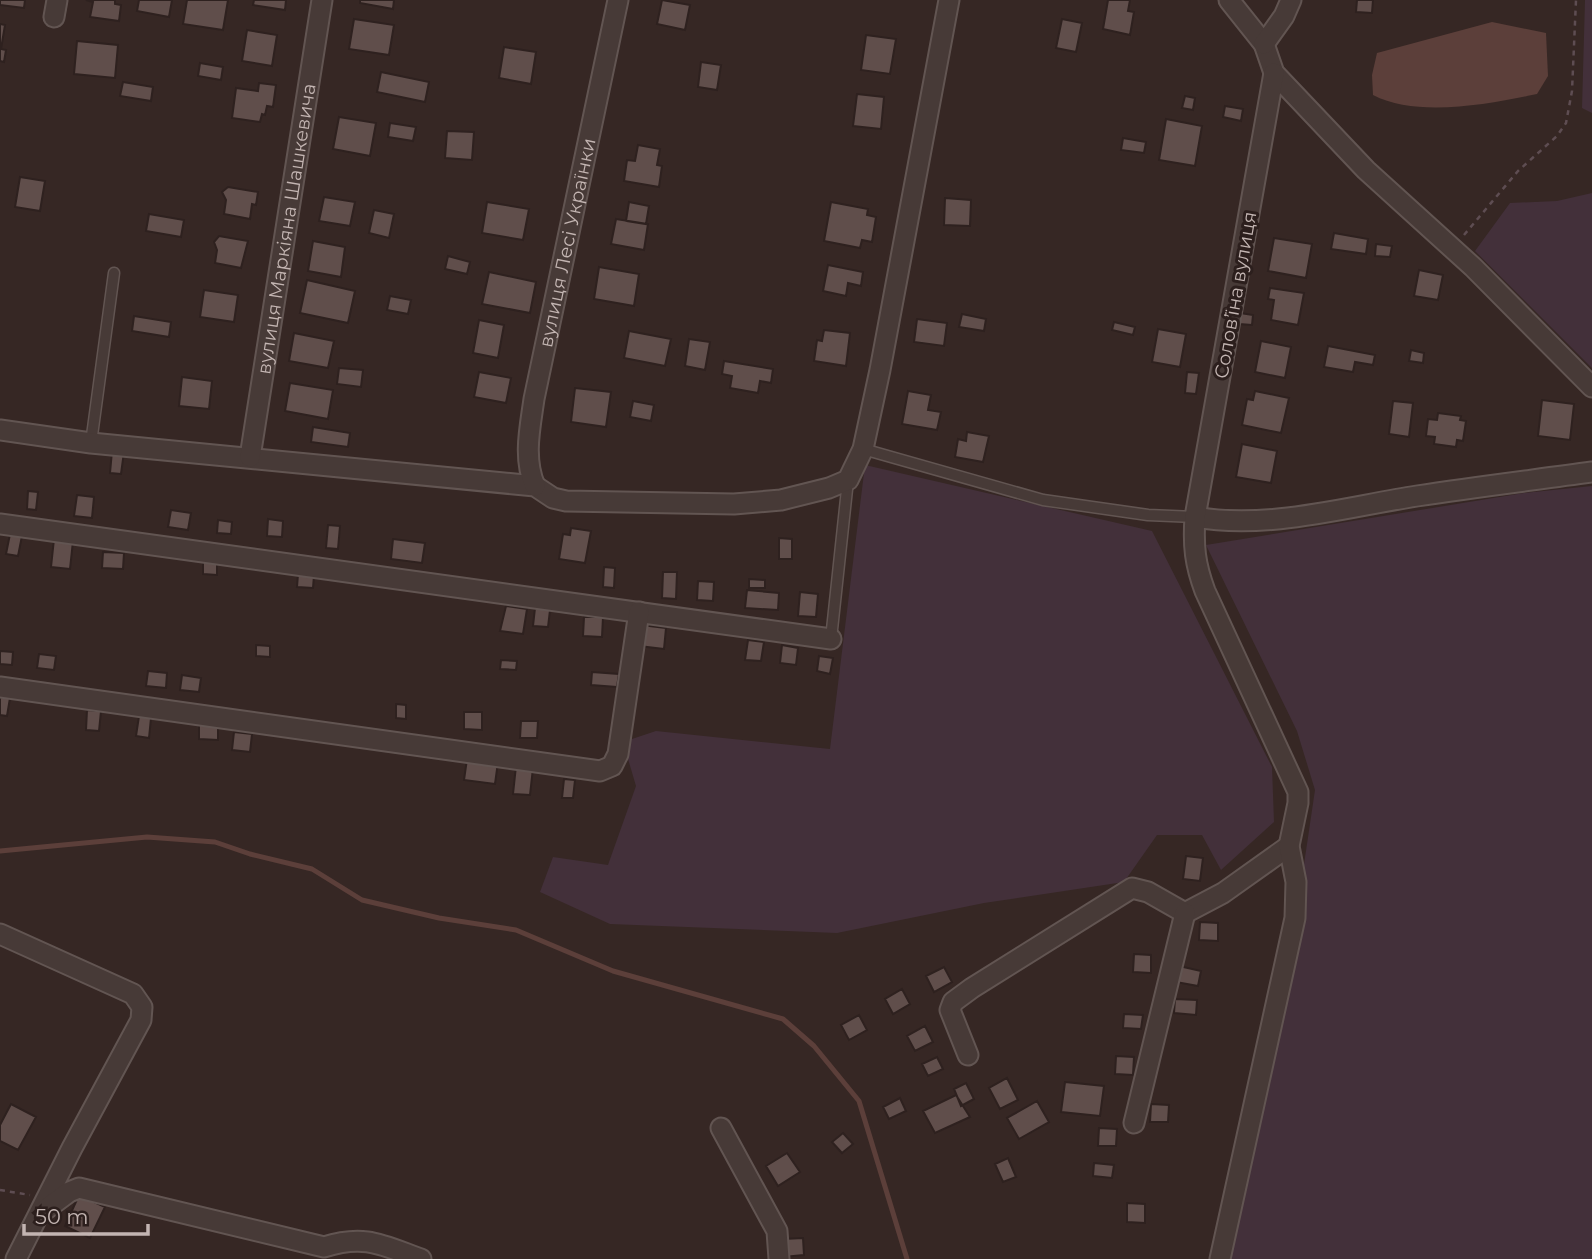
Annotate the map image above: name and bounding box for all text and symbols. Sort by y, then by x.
street label: вулиця Маркіяна Шашкевича [252,82,321,376]
street label: вулиця Лесі Українки [534,136,601,349]
street label: Соловʼїна вулиця [1209,210,1262,380]
scale bar [24,1192,149,1236]
text: 50 m [35,1204,89,1229]

